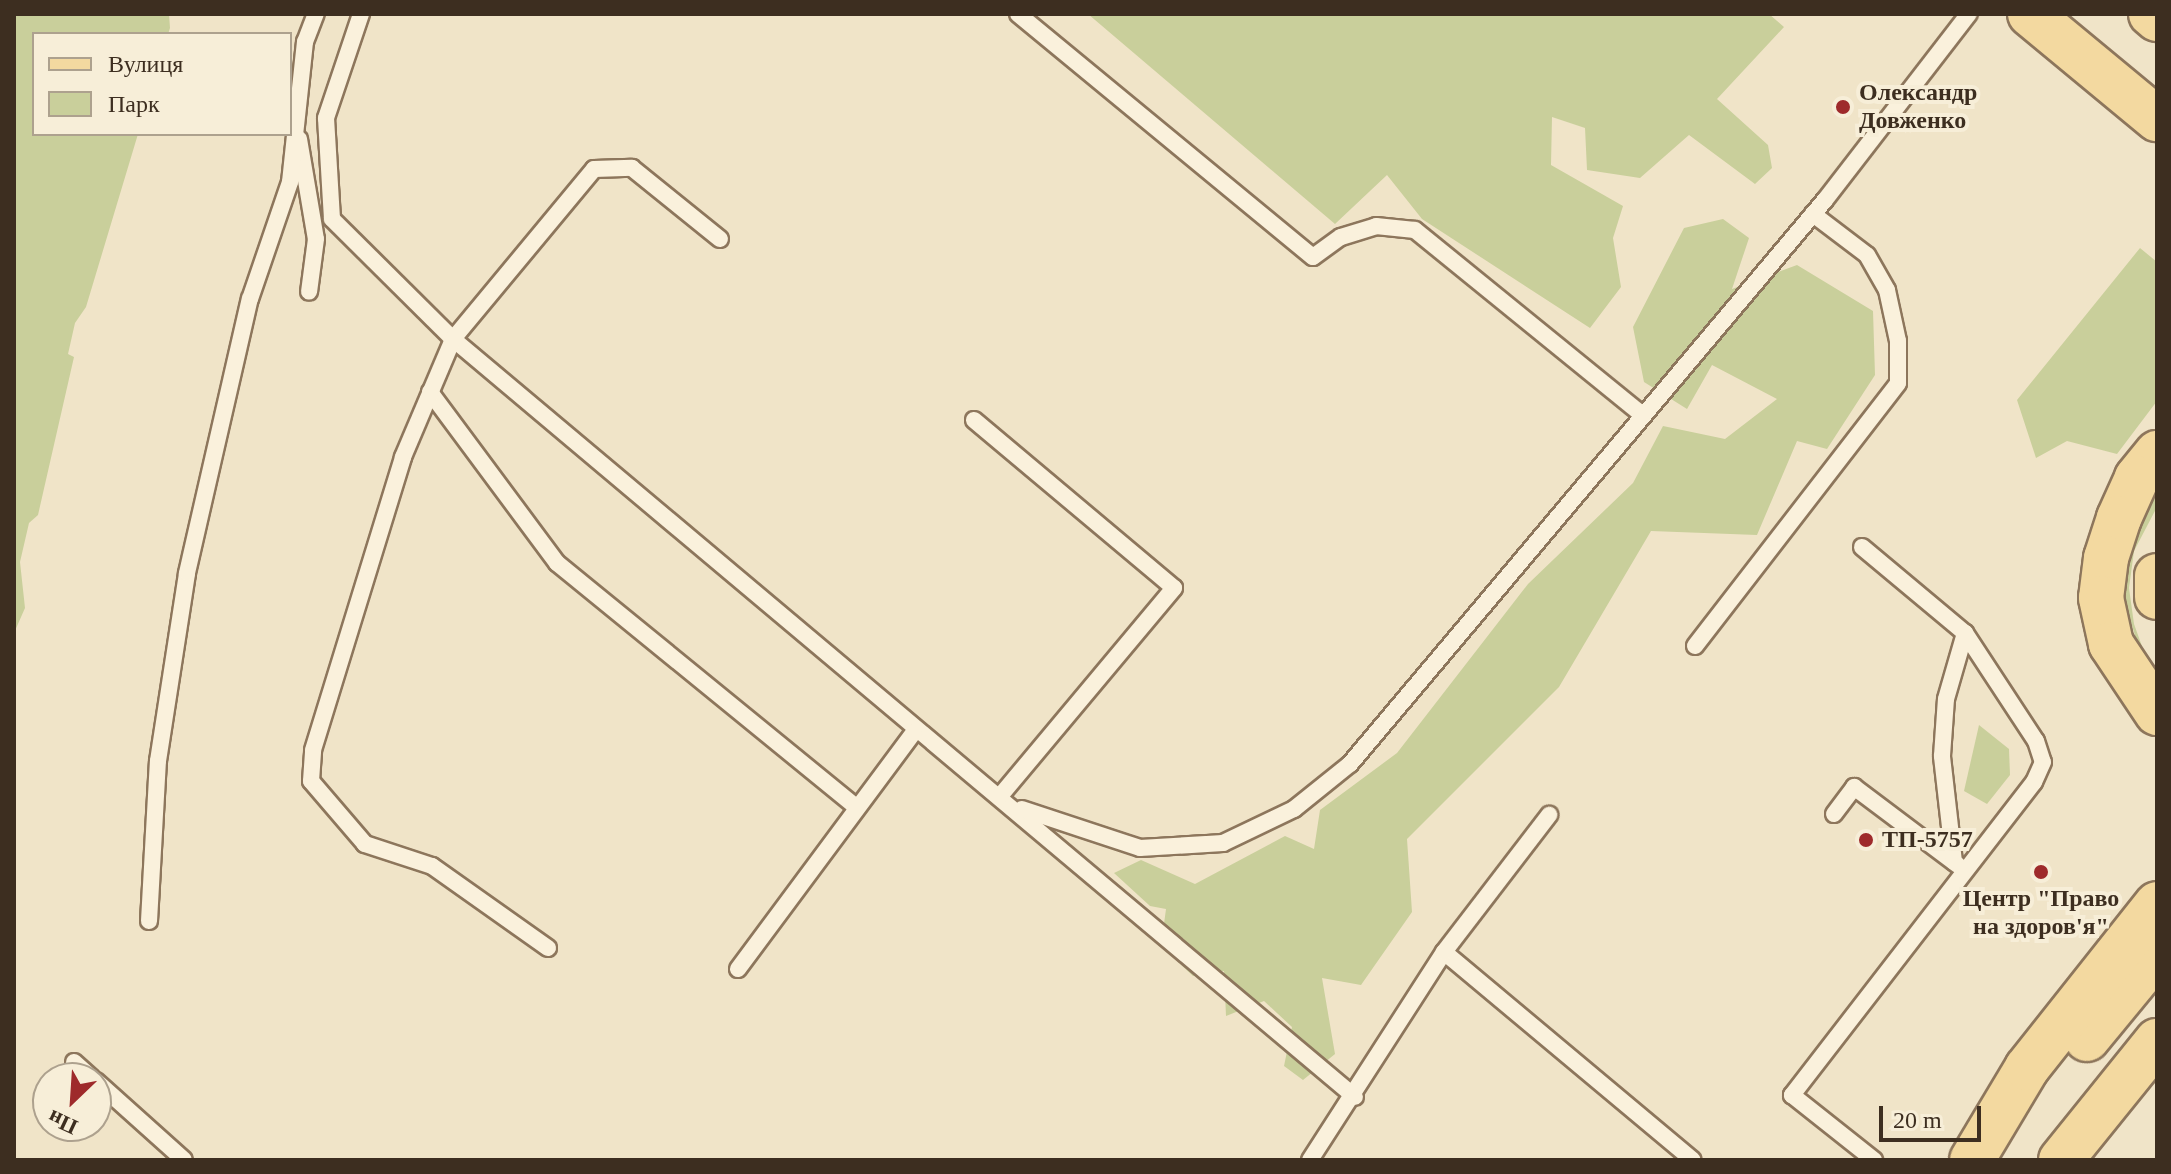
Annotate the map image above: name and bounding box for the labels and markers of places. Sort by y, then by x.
place label: Олександр Довженко [1859,79,1977,135]
marker: Олександр Довженко [1834,98,1852,116]
place label: ТП-5757 [1882,826,1973,854]
marker: ТП-5757 [1857,831,1875,849]
marker: Центр "Право на здоров'я" [2032,863,2050,881]
place label: Центр "Право на здоров'я" [1963,885,2119,941]

